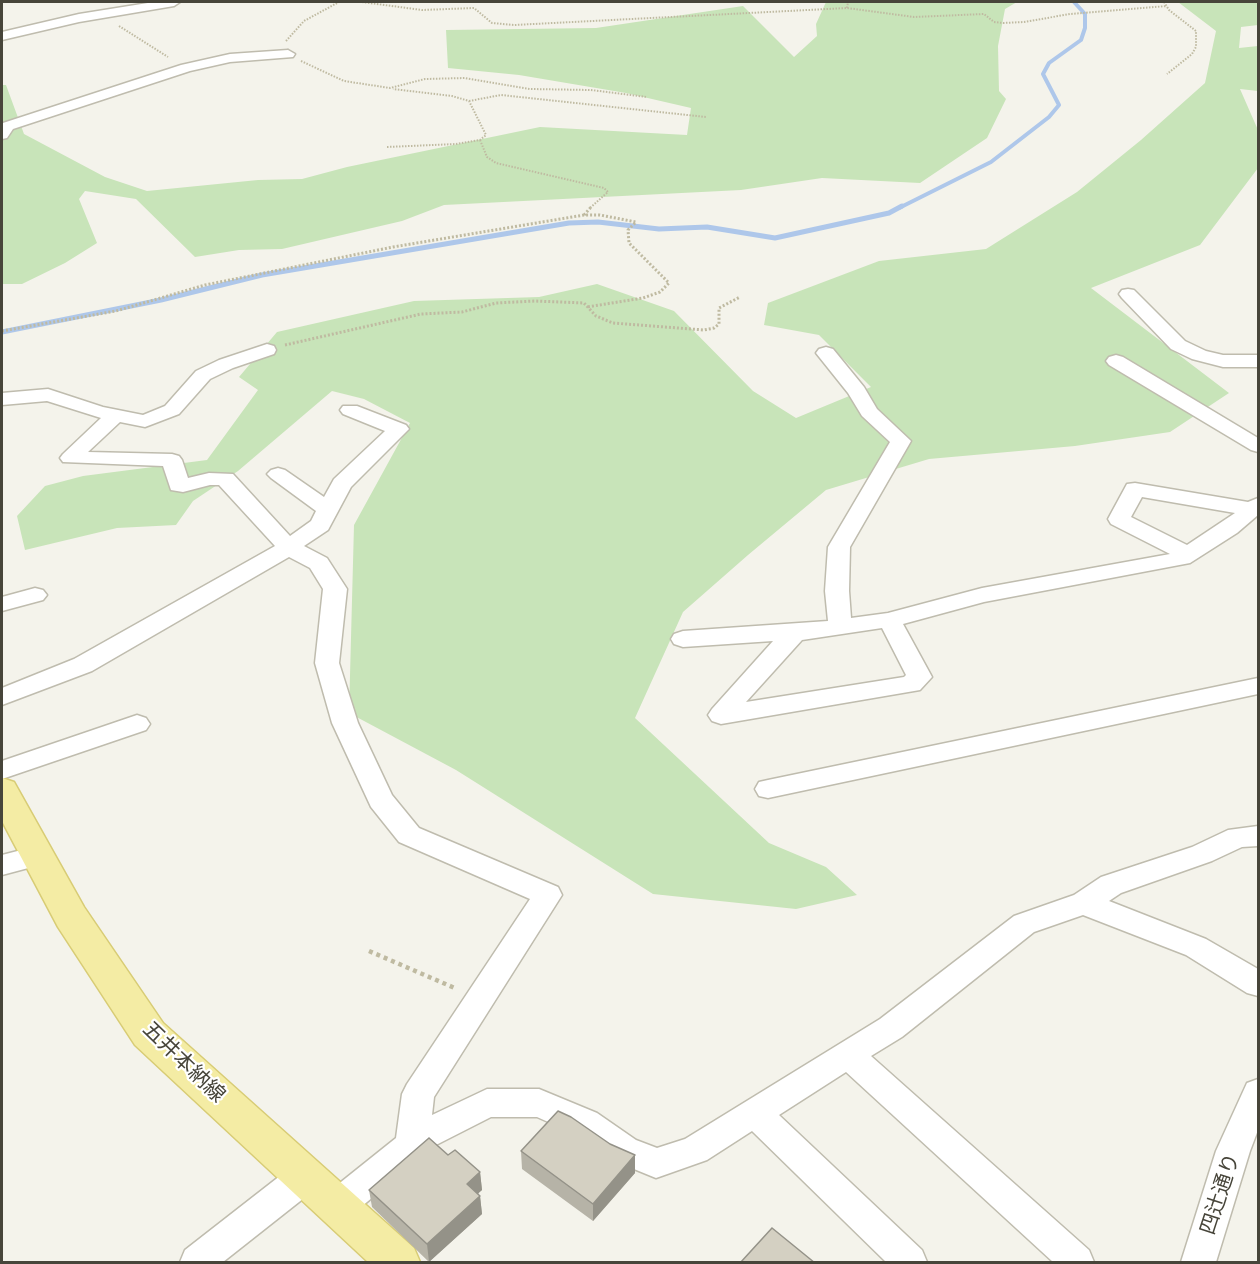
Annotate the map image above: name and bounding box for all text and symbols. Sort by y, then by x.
street label: 五井本納線 [137,1016,231,1108]
street label: 四辻通り [1195,1150,1245,1238]

